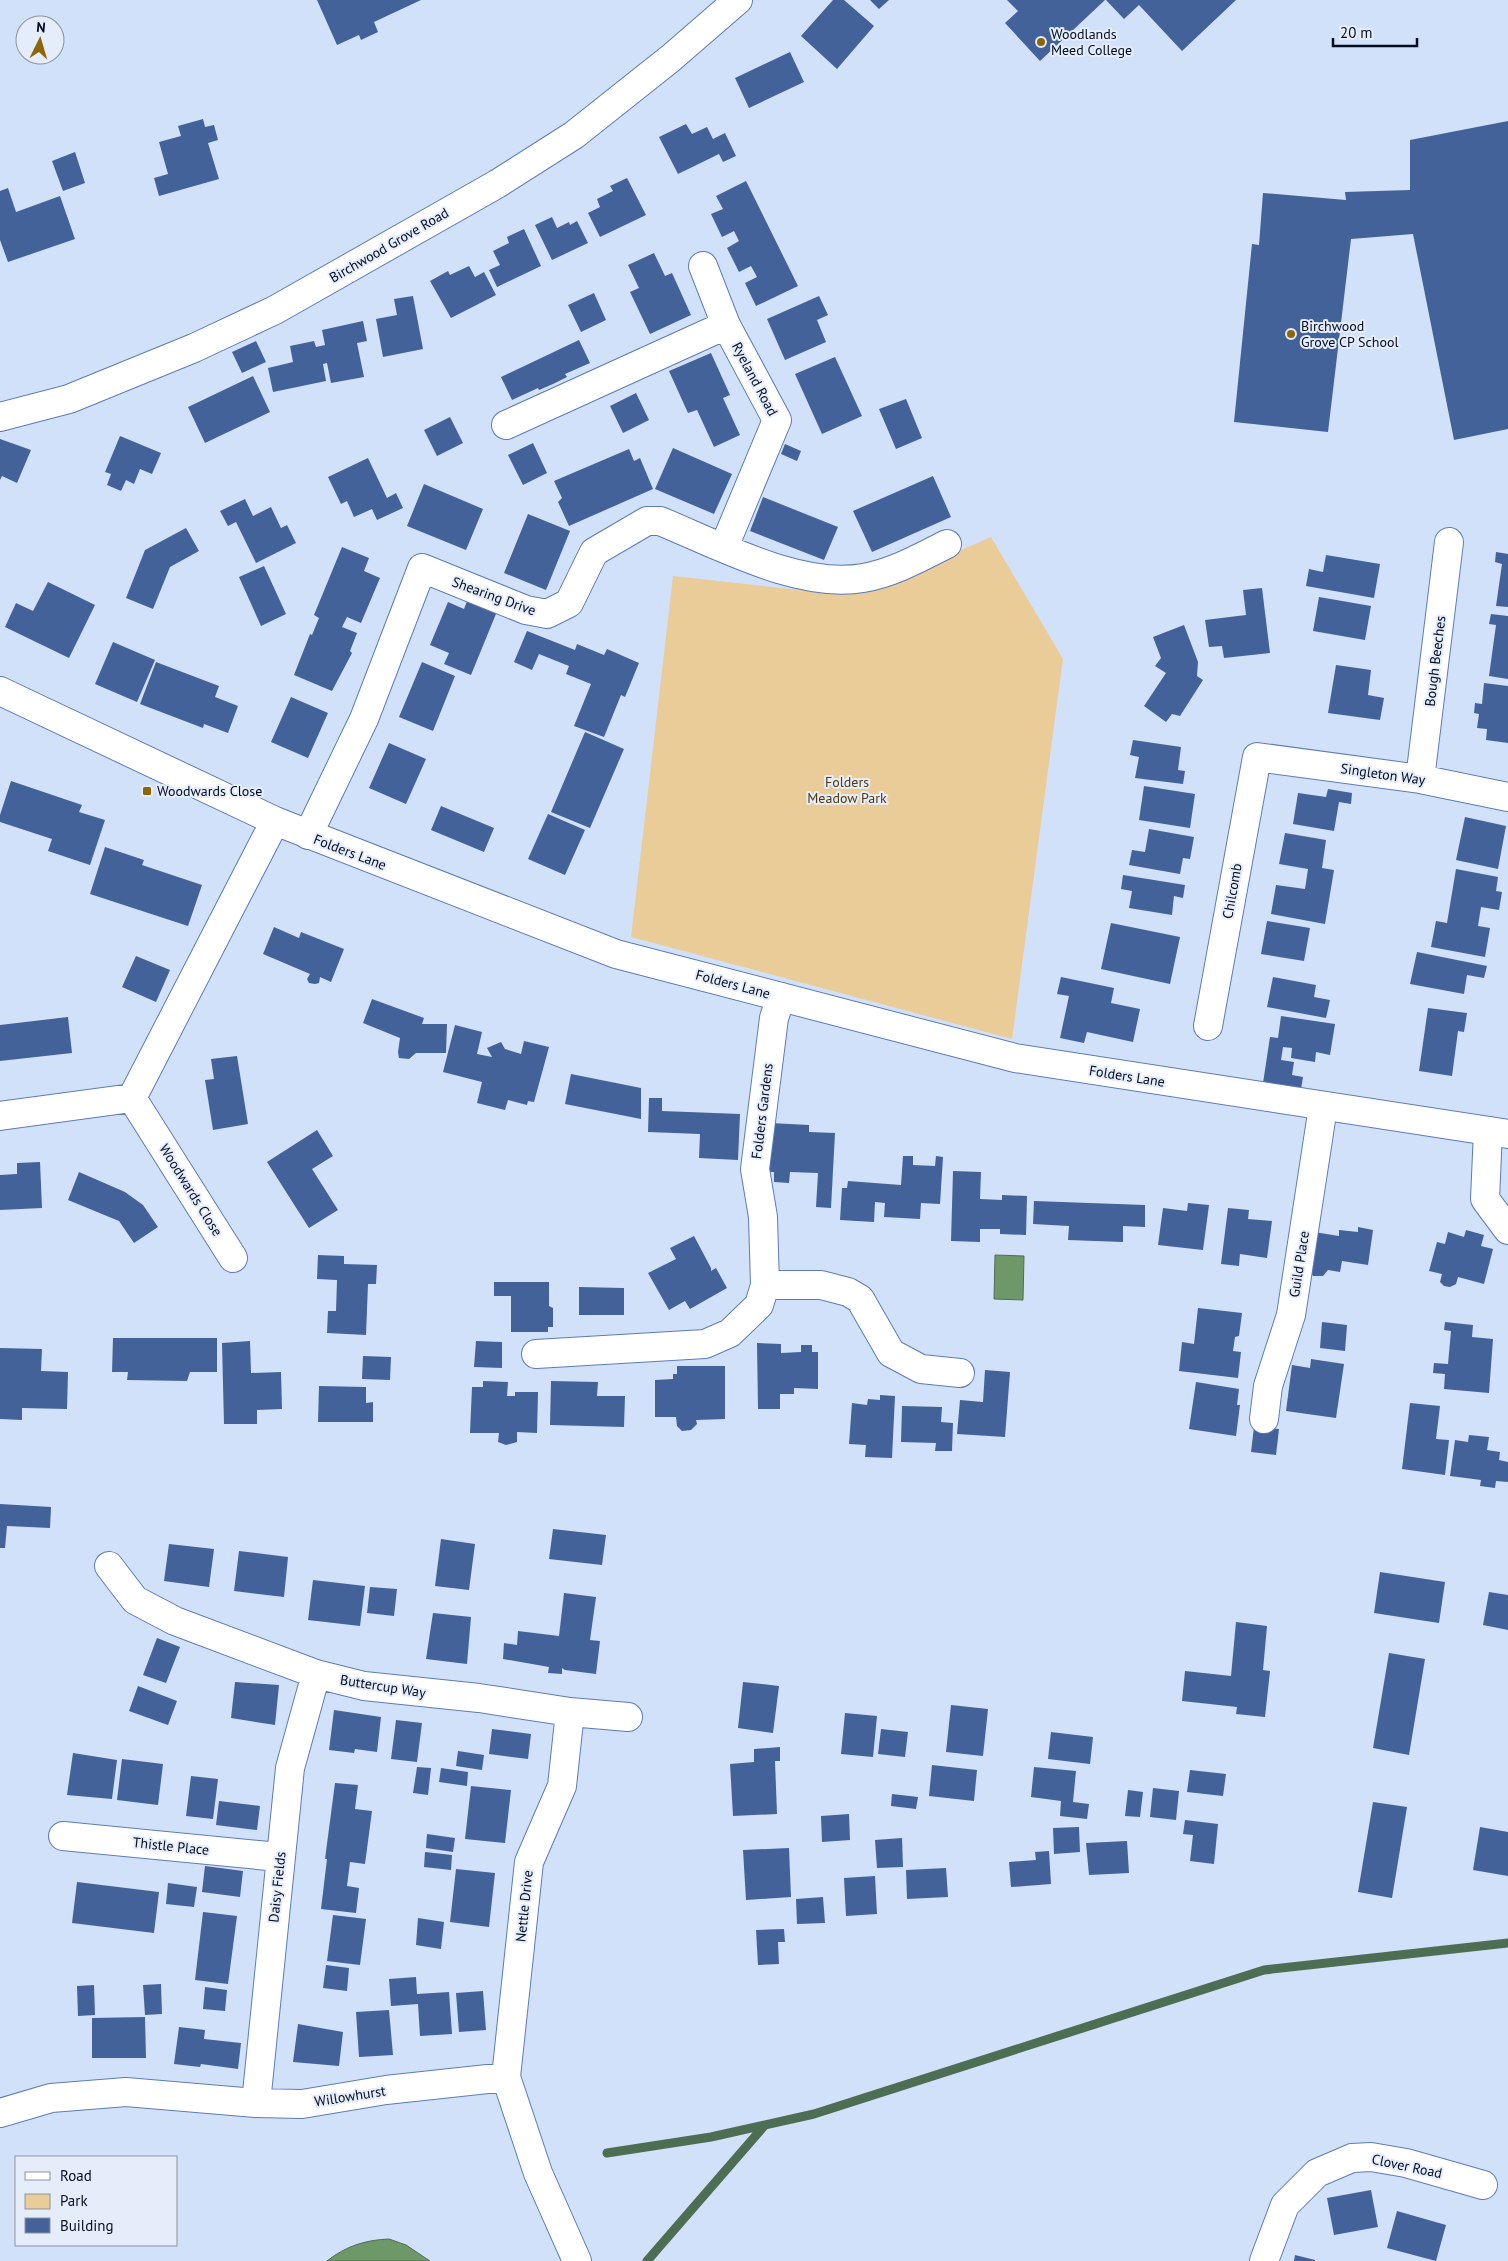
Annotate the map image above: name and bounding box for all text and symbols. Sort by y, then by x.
north arrow [15,15,65,65]
scale bar [1333,15,1417,47]
text: N [36,18,47,36]
text: 20 m [1340,23,1373,42]
place label: Woodlands Meed College [1051,25,1132,59]
marker: Woodlands Meed College [1035,36,1047,48]
street label: Birchwood Grove Road [326,203,452,287]
place label: Birchwood Grove CP School [1301,317,1399,351]
marker: Birchwood Grove CP School [1285,328,1297,340]
street label: Ryeland Road [728,339,782,419]
street label: Shearing Drive [450,573,538,619]
street label: Bough Beeches [1421,615,1450,707]
street label: Singleton Way [1340,759,1427,789]
park label: Folders Meadow Park [807,773,887,807]
place label: Woodwards Close [157,782,262,800]
marker: Woodwards Close [141,785,153,797]
street label: Folders Lane [311,830,389,874]
street label: Chilcomb [1218,862,1246,920]
street label: Folders Lane [694,965,772,1003]
street label: Folders Lane [1088,1061,1166,1091]
street label: Folders Gardens [747,1062,777,1160]
street label: Woodwards Close [155,1141,227,1239]
street label: Guild Place [1285,1229,1313,1299]
street label: Buttercup Way [339,1670,428,1702]
street label: Thistle Place [132,1833,210,1859]
street label: Daisy Fields [264,1851,290,1923]
street label: Nettle Drive [511,1869,537,1943]
street label: Willowhurst [313,2081,387,2111]
street label: Clover Road [1370,2150,1444,2182]
legend [15,2156,178,2246]
text: Road [60,2166,92,2185]
text: Park [60,2191,88,2210]
text: Building [60,2216,114,2235]

